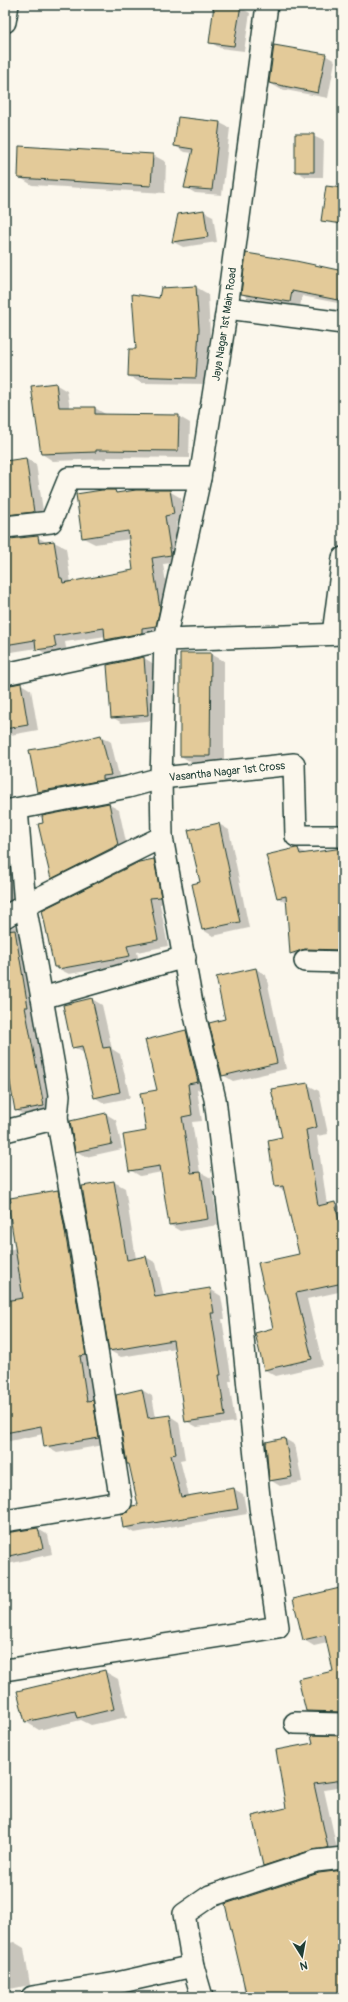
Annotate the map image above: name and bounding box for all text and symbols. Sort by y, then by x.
street label: Jaya Nagar 1st Main Road [209,267,239,382]
street label: Vasantha Nagar 1st Cross [168,758,286,784]
north arrow [282,1936,322,1976]
text: N [298,1958,309,1973]

